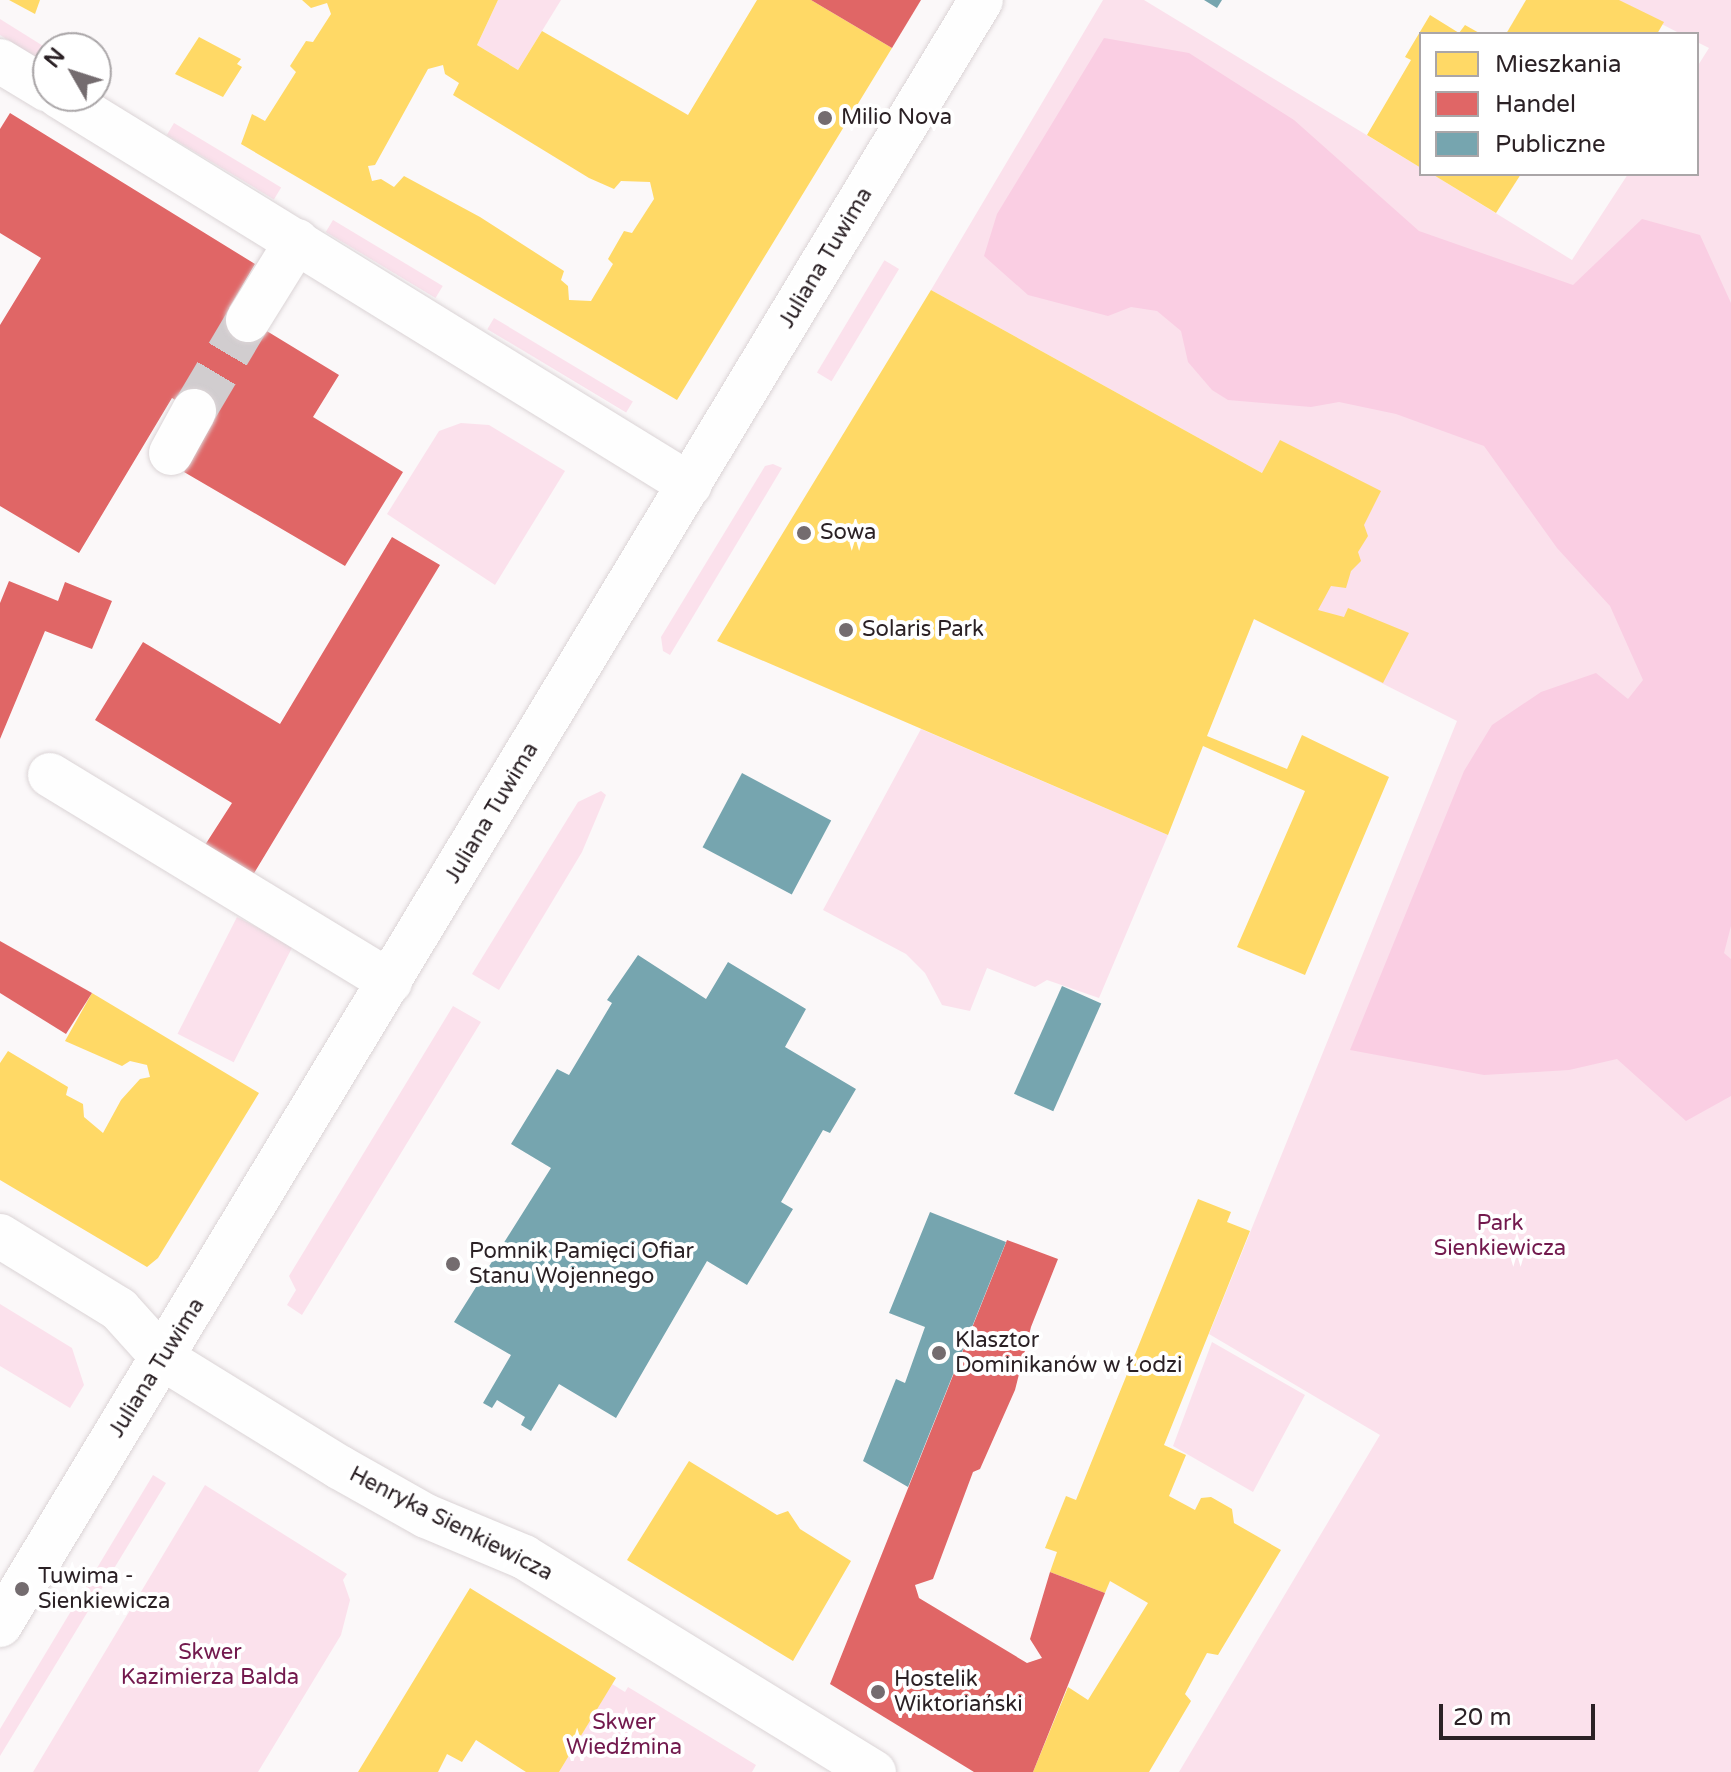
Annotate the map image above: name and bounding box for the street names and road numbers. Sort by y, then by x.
street label: Juliana Tuwima [774,183,878,333]
street label: Juliana Tuwima [440,738,544,888]
street label: Juliana Tuwima [104,1293,210,1443]
street label: Henryka Sienkiewicza [345,1461,557,1587]

